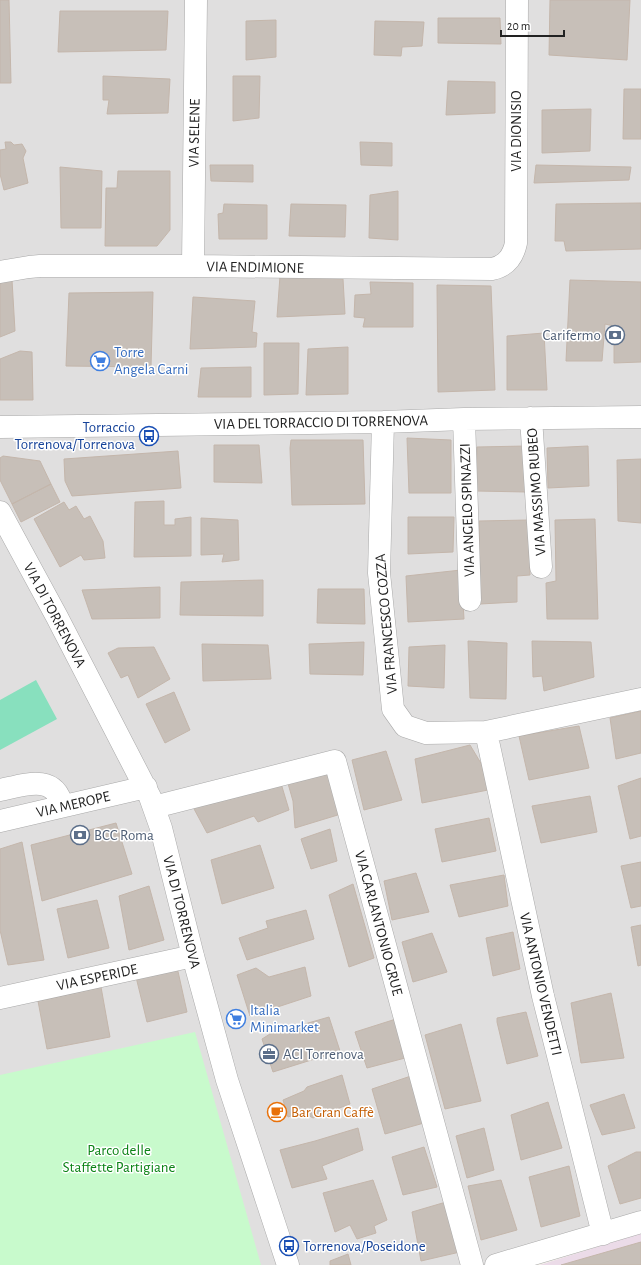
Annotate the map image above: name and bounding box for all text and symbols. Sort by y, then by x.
scale bar [501,12,564,38]
text: 20 m [507,20,530,32]
street label: VIA DIONISIO [509,90,524,172]
street label: VIA SELENE [186,98,203,168]
street label: VIA ENDIMIONE [206,259,304,276]
bank icon: Carifermo [604,324,626,346]
place label: Carifermo [543,328,601,343]
place label: Torre Angela Carni [114,345,188,377]
supermarket icon: Torre Angela Carni [89,350,111,372]
street label: VIA DEL TORRACCIO DI TORRENOVA [214,413,429,432]
place label: Torraccio Torrenova/Torrenova [15,420,135,452]
bus stop icon: Torraccio Torrenova/Torrenova [138,425,160,447]
street label: VIA MASSIMO RUBEO [525,428,548,556]
street label: VIA ANGELO SPINAZZI [458,443,477,577]
street label: VIA FRANCESCO COZZA [373,553,400,695]
street label: VIA DI TORRENOVA [21,560,89,670]
street label: VIA MEROPE [35,789,112,820]
bank icon: BCC Roma [69,824,91,846]
place label: BCC Roma [94,828,154,843]
street label: VIA CARLANTONIO GRUE [352,849,405,997]
street label: VIA DI TORRENOVA [160,854,203,971]
street label: VIA ANTONIO VENDETTI [517,911,564,1057]
street label: VIA ESPERIDE [55,962,139,993]
place label: Italia Minimarket [250,1003,319,1035]
supermarket icon: Italia Minimarket [225,1008,247,1030]
office icon: ACI Torrenova [258,1043,280,1065]
place label: ACI Torrenova [283,1047,364,1062]
cafe icon: Bar Gran Caffè [266,1101,288,1123]
place label: Bar Gran Caffè [291,1105,374,1120]
park label: Parco delle Staffette Partigiane [63,1143,176,1175]
bus stop icon: Torrenova/Poseidone [278,1235,300,1257]
place label: Torrenova/Poseidone [303,1239,426,1254]

